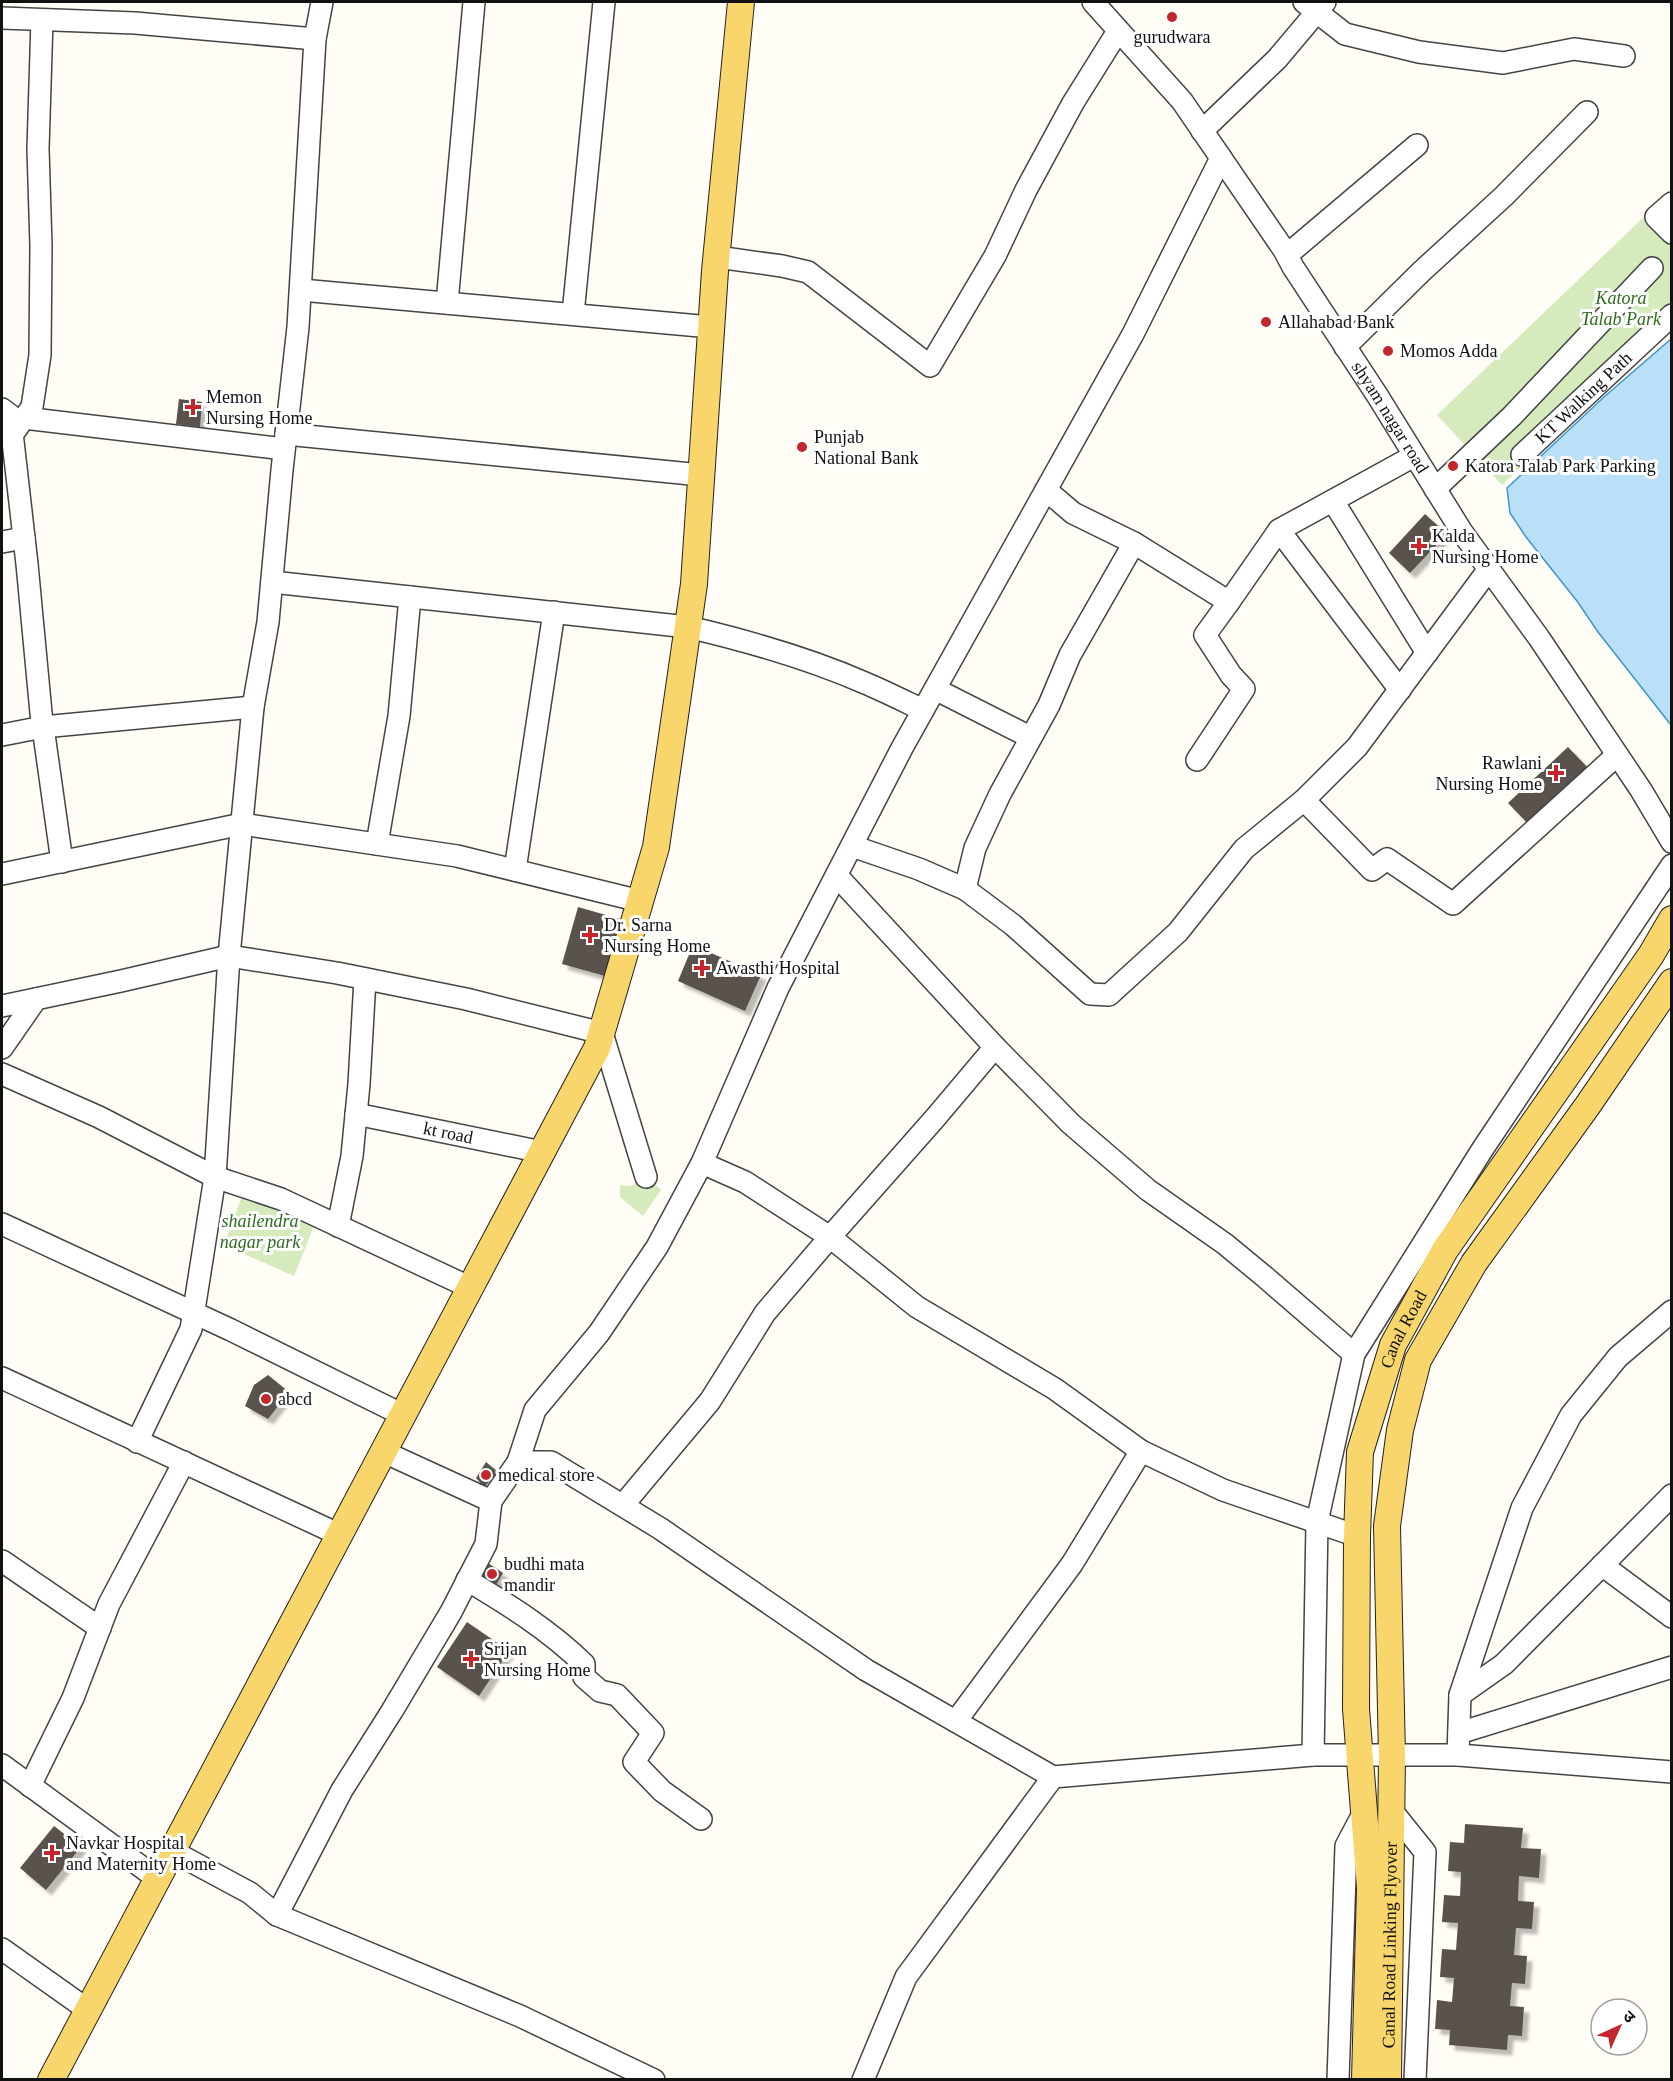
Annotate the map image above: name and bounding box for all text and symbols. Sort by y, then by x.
marker: gurudwara [1165,10,1179,24]
place label: gurudwara [1134,27,1210,47]
park label: Katora Talab Park [1581,288,1662,329]
place label: Allahabad Bank [1278,312,1394,332]
marker: Allahabad Bank [1259,315,1273,329]
place label: Momos Adda [1400,341,1498,361]
marker: Momos Adda [1381,344,1395,358]
street label: KT Walking Path [1531,348,1636,448]
street label: shyam nagar road [1348,358,1433,477]
place label: Memon Nursing Home [206,387,313,428]
marker: Memon Nursing Home [184,398,202,416]
place label: Punjab National Bank [814,427,918,468]
marker: Punjab National Bank [795,440,809,454]
place label: Katora Talab Park Parking [1465,456,1656,476]
marker: Katora Talab Park Parking [1446,459,1460,473]
place label: Kalda Nursing Home [1432,526,1539,567]
marker: Kalda Nursing Home [1410,537,1428,555]
place label: Rawlani Nursing Home [1436,753,1542,794]
marker: Rawlani Nursing Home [1547,764,1565,782]
place label: Dr. Sarna Nursing Home [604,915,711,956]
marker: Dr. Sarna Nursing Home [581,926,599,944]
place label: Awasthi Hospital [716,958,840,978]
marker: Awasthi Hospital [693,959,711,977]
street label: kt road [421,1118,475,1148]
park label: shailendra nagar park [220,1211,301,1252]
street label: Canal Road [1376,1287,1431,1371]
place label: abcd [278,1389,312,1409]
marker: abcd [259,1392,273,1406]
place label: medical store [498,1465,594,1485]
marker: medical store [479,1468,493,1482]
place label: budhi mata mandir [504,1554,584,1595]
marker: budhi mata mandir [485,1567,499,1581]
place label: Srijan Nursing Home [484,1639,591,1680]
marker: Srijan Nursing Home [462,1650,480,1668]
place label: Navkar Hospital and Maternity Home [66,1833,216,1874]
street label: Canal Road Linking Flyover [1378,1842,1401,2048]
marker: Navkar Hospital and Maternity Home [43,1844,61,1862]
north arrow [1589,1997,1649,2057]
text: उ [1620,2007,1639,2027]

